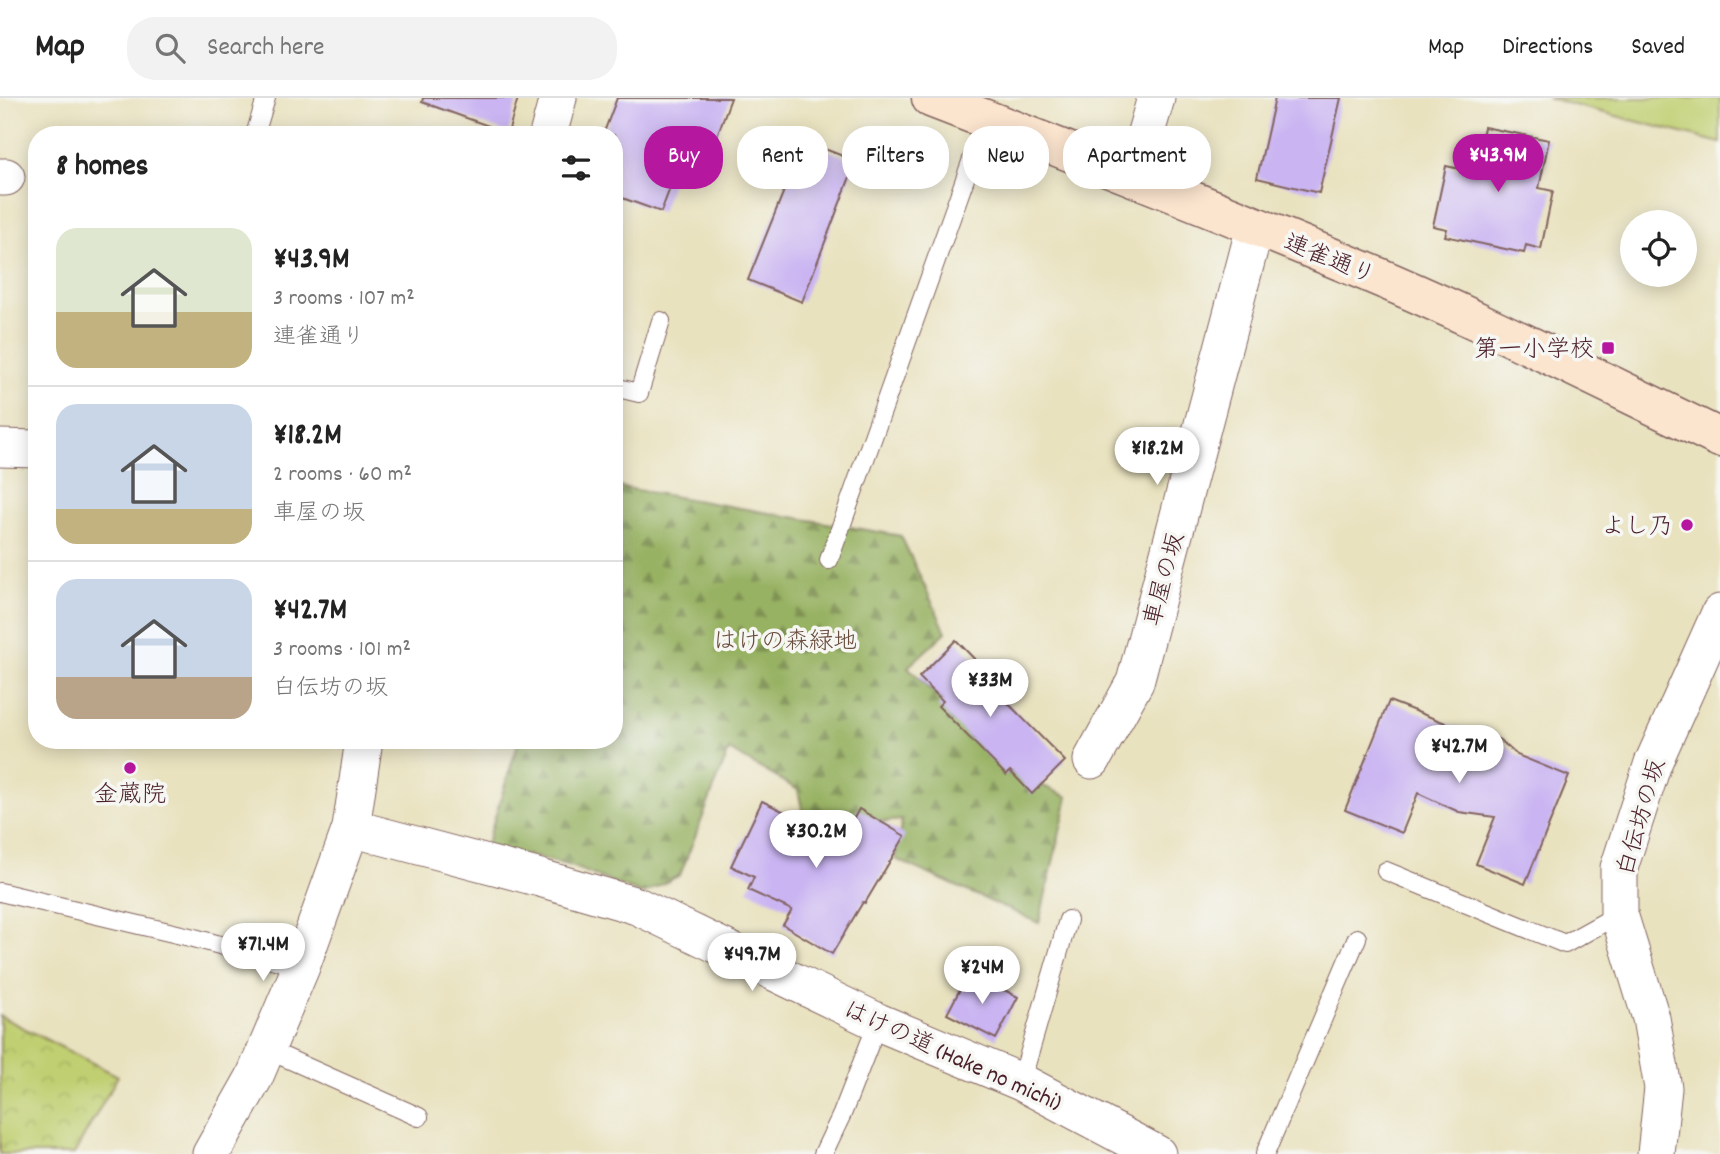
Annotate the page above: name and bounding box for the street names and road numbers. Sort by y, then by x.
street label: 連雀通り [1278,227,1380,295]
street label: 車屋の坂 [1137,529,1195,631]
street label: 白伝坊の坂 [1610,755,1676,880]
street label: はけの道 (Hake no michi) [837,994,1067,1121]

